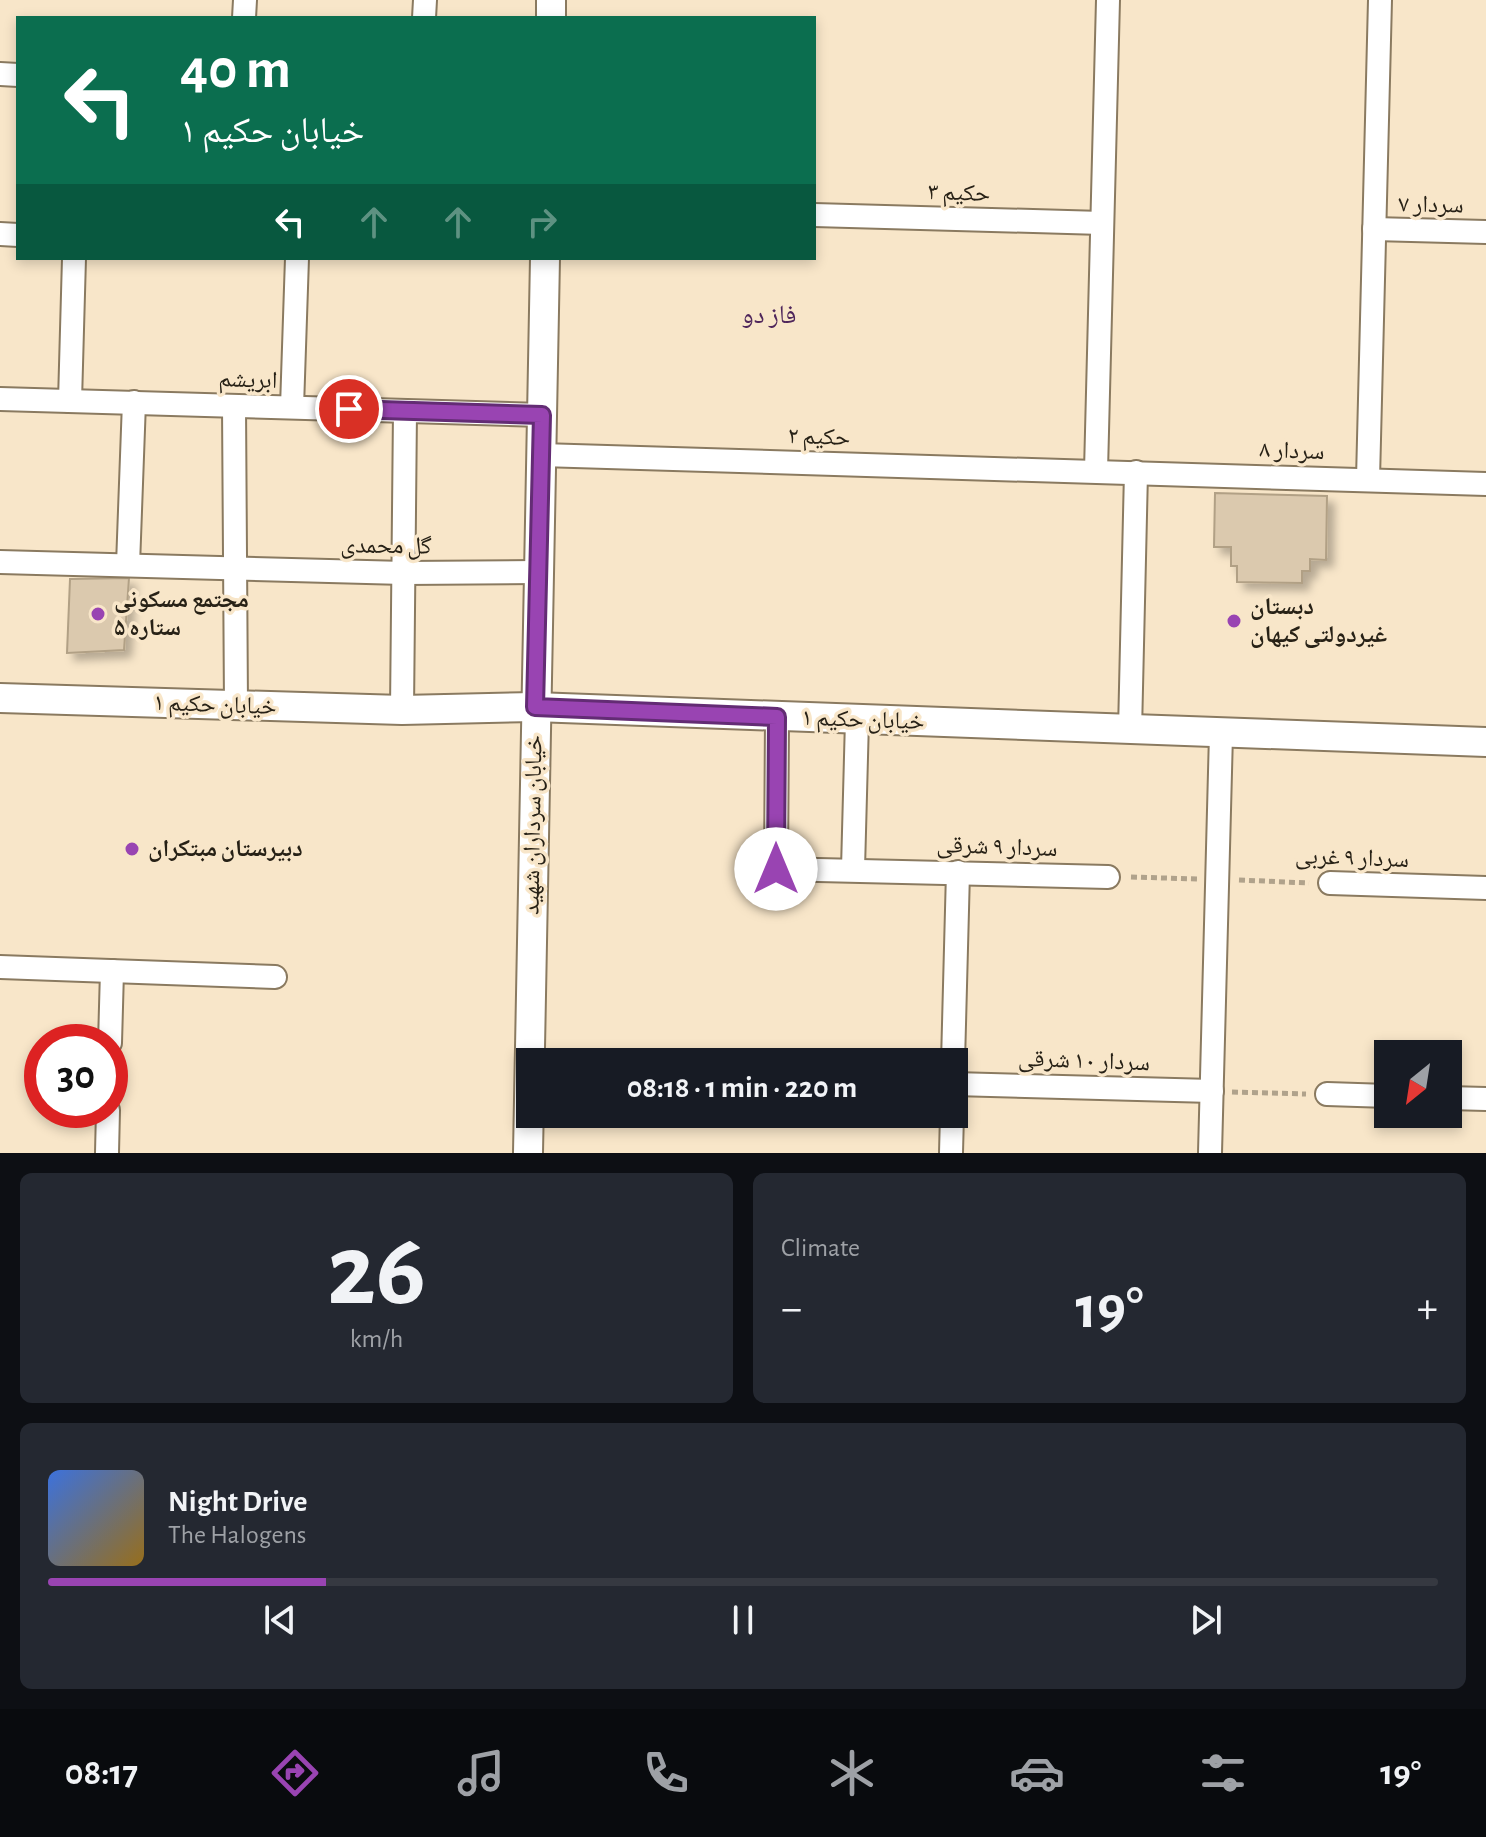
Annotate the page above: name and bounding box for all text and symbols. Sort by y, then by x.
text: 40 m [180,42,291,98]
icon: left [48,48,152,152]
text: خیابان حکیم ۱ [180,113,365,149]
street label: حکیم ۳ [927,180,991,209]
street label: سردار ۷ [1398,192,1464,218]
icon: left [268,200,312,244]
icon: ahead [352,200,396,244]
icon: ahead [436,200,480,244]
icon: right [520,200,564,244]
district label: فاز دو [742,302,796,329]
street label: ابریشم [218,367,278,396]
pin [315,375,383,443]
icon: arrive [327,387,371,431]
street label: حکیم ۲ [787,424,851,453]
street label: سردار ۸ [1259,438,1325,464]
street label: گل محمدی [340,533,432,560]
place label: مجتمع مسکونی ستاره ۵ [114,588,249,640]
place label: دبستان غیردولتی کیهان [1250,595,1387,648]
marker: مجتمع مسکونی ستاره ۵ [89,605,107,623]
marker: دبستان غیردولتی کیهان [1225,612,1243,630]
street label: خیابان حکیم ۱ [153,691,277,722]
street label: خیابان حکیم ۱ [801,706,925,737]
street label: خیابان سرداران شهید [519,735,548,915]
position arrow [734,827,818,911]
street label: سردار ۹ شرقی [936,833,1058,862]
place label: دبیرستان مبتکران [148,837,303,862]
marker: دبیرستان مبتکران [123,840,141,858]
street label: سردار ۹ غربی [1295,844,1409,873]
speed limit sign: 30 [24,1024,128,1128]
north arrow [1374,1040,1462,1128]
map controls [1374,1040,1462,1128]
street label: سردار ۱۰ شرقی [1018,1047,1150,1076]
text: 08:18 · 1 min · 220 m [627,1073,857,1103]
text: 26 [327,1220,426,1324]
text: Climate [781,1235,860,1261]
text: 19° [1075,1279,1144,1339]
text: − [781,1287,802,1331]
text: + [1417,1287,1438,1331]
text: km/h [350,1326,403,1352]
text: Night Drive [168,1487,307,1517]
text: The Halogens [168,1522,306,1548]
icon: previous [258,1598,302,1642]
icon: pause [721,1598,765,1642]
icon: next [1184,1598,1228,1642]
icon: directions [267,1745,323,1801]
icon: music [453,1745,509,1801]
icon: phone [638,1745,694,1801]
icon: climate [824,1745,880,1801]
icon: car [1009,1745,1065,1801]
icon: filters [1195,1745,1251,1801]
text: 08:17 [65,1755,138,1791]
text: 19° [1380,1755,1421,1791]

